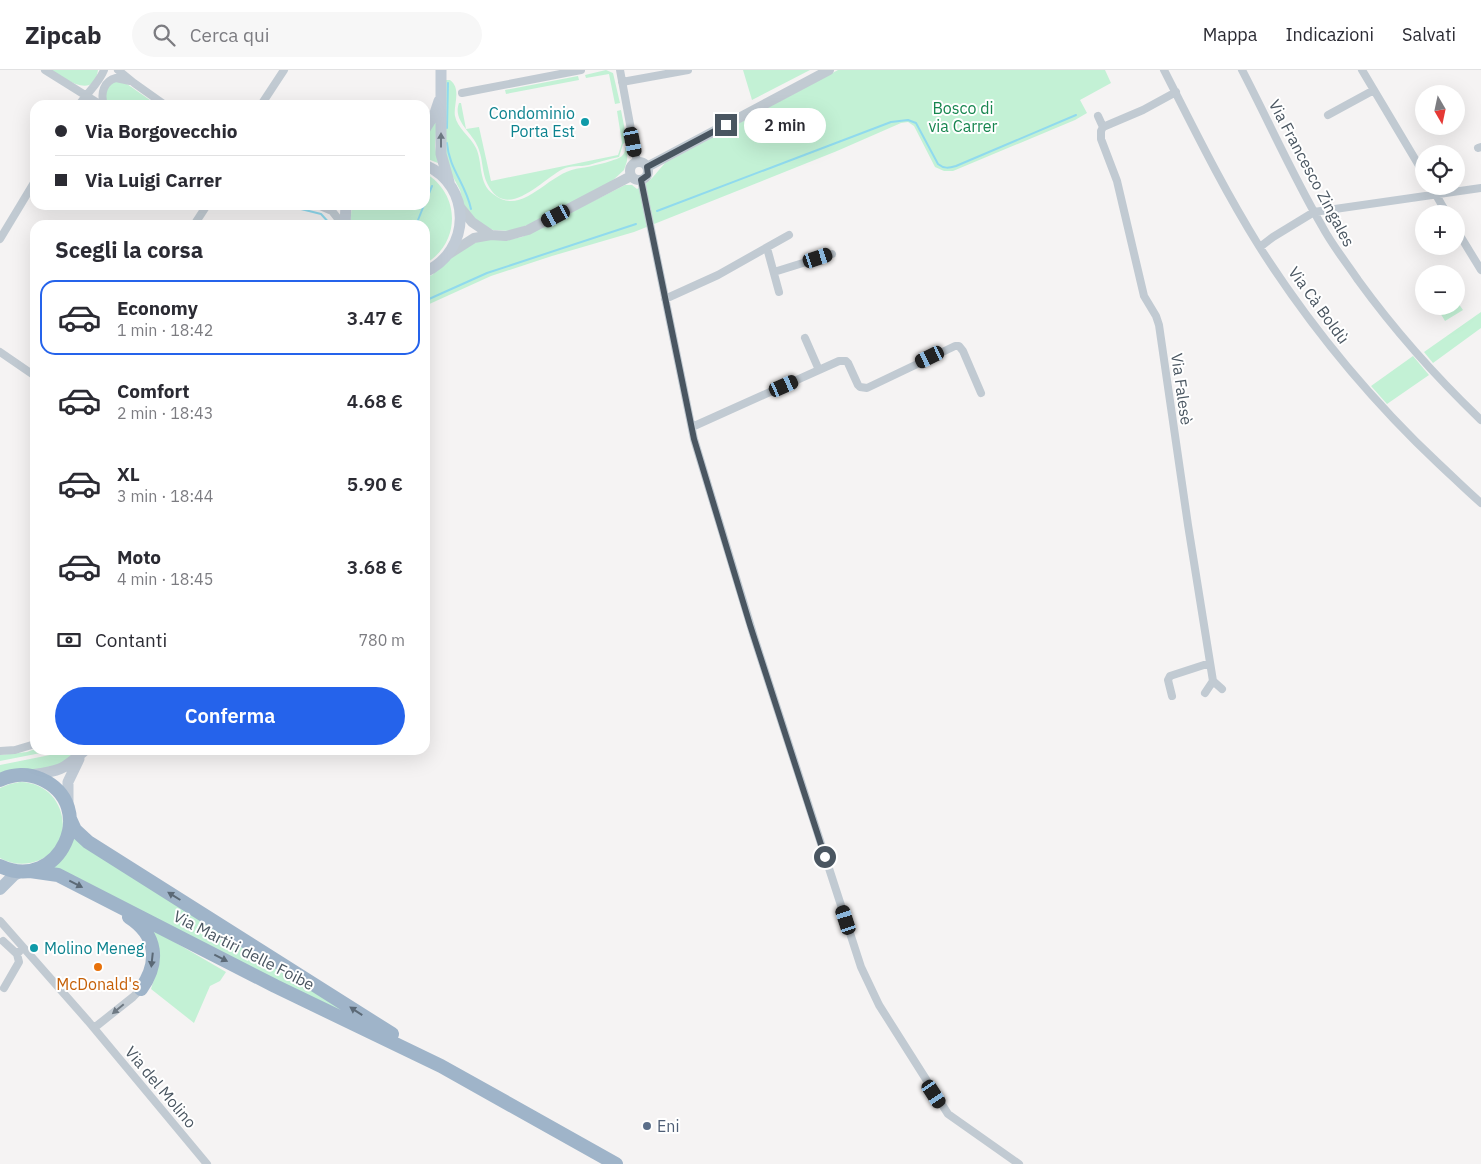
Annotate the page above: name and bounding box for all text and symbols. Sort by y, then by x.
search box [132,12,482,57]
text: Zipcab [25,19,102,51]
icon: search [150,21,178,49]
text: Cerca qui [190,23,270,47]
text: Mappa [1203,23,1257,46]
text: Indicazioni [1285,23,1374,46]
text: Salvati [1402,23,1456,46]
north arrow [1415,85,1465,135]
map controls [1415,85,1465,315]
street label: Via Francesco Zingales [1265,96,1359,250]
park label: Bosco di via Carrer [929,98,998,136]
place label: Condominio Porta Est [489,103,575,141]
callout: 2 min [744,108,826,142]
route end [715,114,737,136]
text: 2 min [764,115,806,135]
marker: Condominio Porta Est [579,116,591,128]
text: Via Borgovecchio [85,119,238,143]
car [622,126,643,158]
one-way arrow [437,132,445,148]
button: locate [1415,145,1465,195]
text: Via Luigi Carrer [85,168,222,192]
car [539,202,572,230]
button: + [1415,205,1465,255]
text: Scegli la corsa [55,235,203,264]
car [801,246,834,270]
street label: Via Cà Boldù [1284,263,1354,347]
button: − [1415,265,1465,315]
icon: car [57,295,102,340]
text: Economy [117,296,198,320]
text: 3.47 € [347,306,403,330]
text: 1 min · 18:42 [117,320,213,340]
car [913,344,946,370]
street label: Via Falesè [1167,352,1197,427]
car [767,373,800,399]
icon: car [57,378,102,423]
text: Comfort [117,379,190,403]
text: 4.68 € [347,389,403,413]
text: 2 min · 18:43 [117,403,213,423]
icon: car [57,461,102,506]
text: XL [117,462,140,486]
text: 5.90 € [347,472,403,496]
text: 3 min · 18:44 [117,486,213,506]
icon: car [57,544,102,589]
text: Moto [117,545,161,569]
text: 3.68 € [347,555,403,579]
text: 4 min · 18:45 [117,569,213,589]
icon: cash [55,626,83,654]
text: Contanti [95,628,167,652]
text: 780 m [358,630,405,650]
button: Conferma [55,687,405,745]
route start [814,846,836,868]
one-way arrow [69,880,84,888]
one-way arrow [168,891,181,901]
car [834,903,857,937]
street label: Via Martiri delle Foibe [170,906,318,994]
place label: Molino Meneg [44,938,145,958]
marker: Molino Meneg [28,942,40,954]
one-way arrow [148,952,156,968]
one-way arrow [214,954,228,962]
marker: McDonald's [92,961,104,973]
place label: McDonald's [56,974,140,994]
one-way arrow [112,1004,125,1015]
one-way arrow [350,1006,363,1015]
street label: Via del Molino [121,1042,201,1132]
car [919,1077,948,1111]
place label: Eni [657,1116,679,1136]
marker: Eni [641,1120,653,1132]

